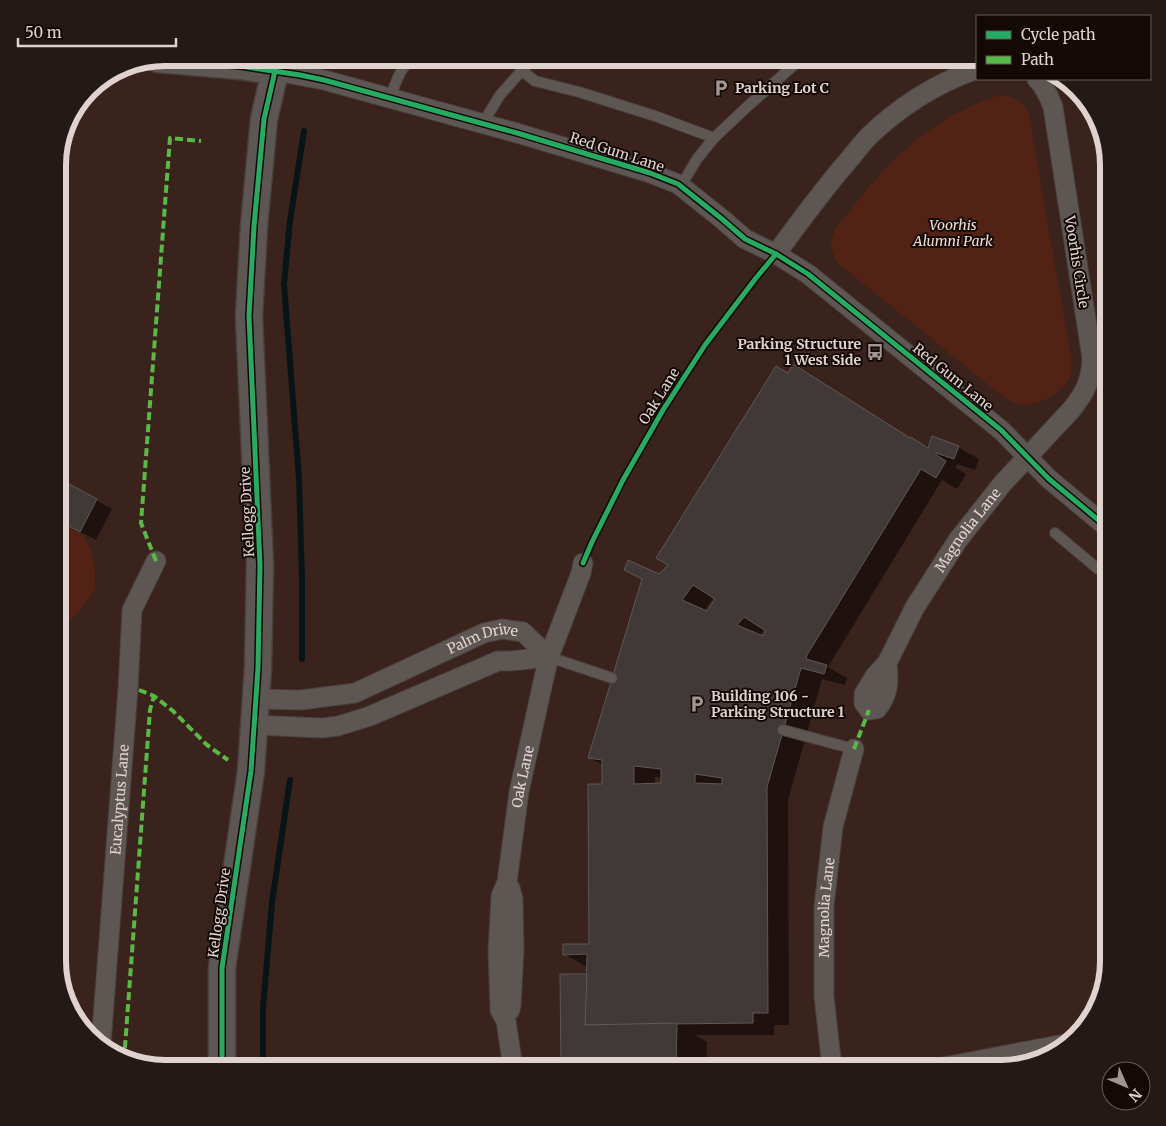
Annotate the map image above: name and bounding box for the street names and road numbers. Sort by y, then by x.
street label: Red Gum Lane [568,128,666,176]
street label: Voorhis Circle [1061,214,1093,309]
street label: Red Gum Lane [909,339,997,415]
street label: Oak Lane [635,364,683,428]
street label: Kellogg Drive [236,466,258,558]
street label: Magnolia Lane [931,484,1005,576]
street label: Palm Drive [444,620,519,658]
street label: Eucalyptus Lane [106,744,133,856]
street label: Oak Lane [508,744,538,809]
street label: Magnolia Lane [815,857,838,958]
street label: Kellogg Drive [204,867,234,959]

